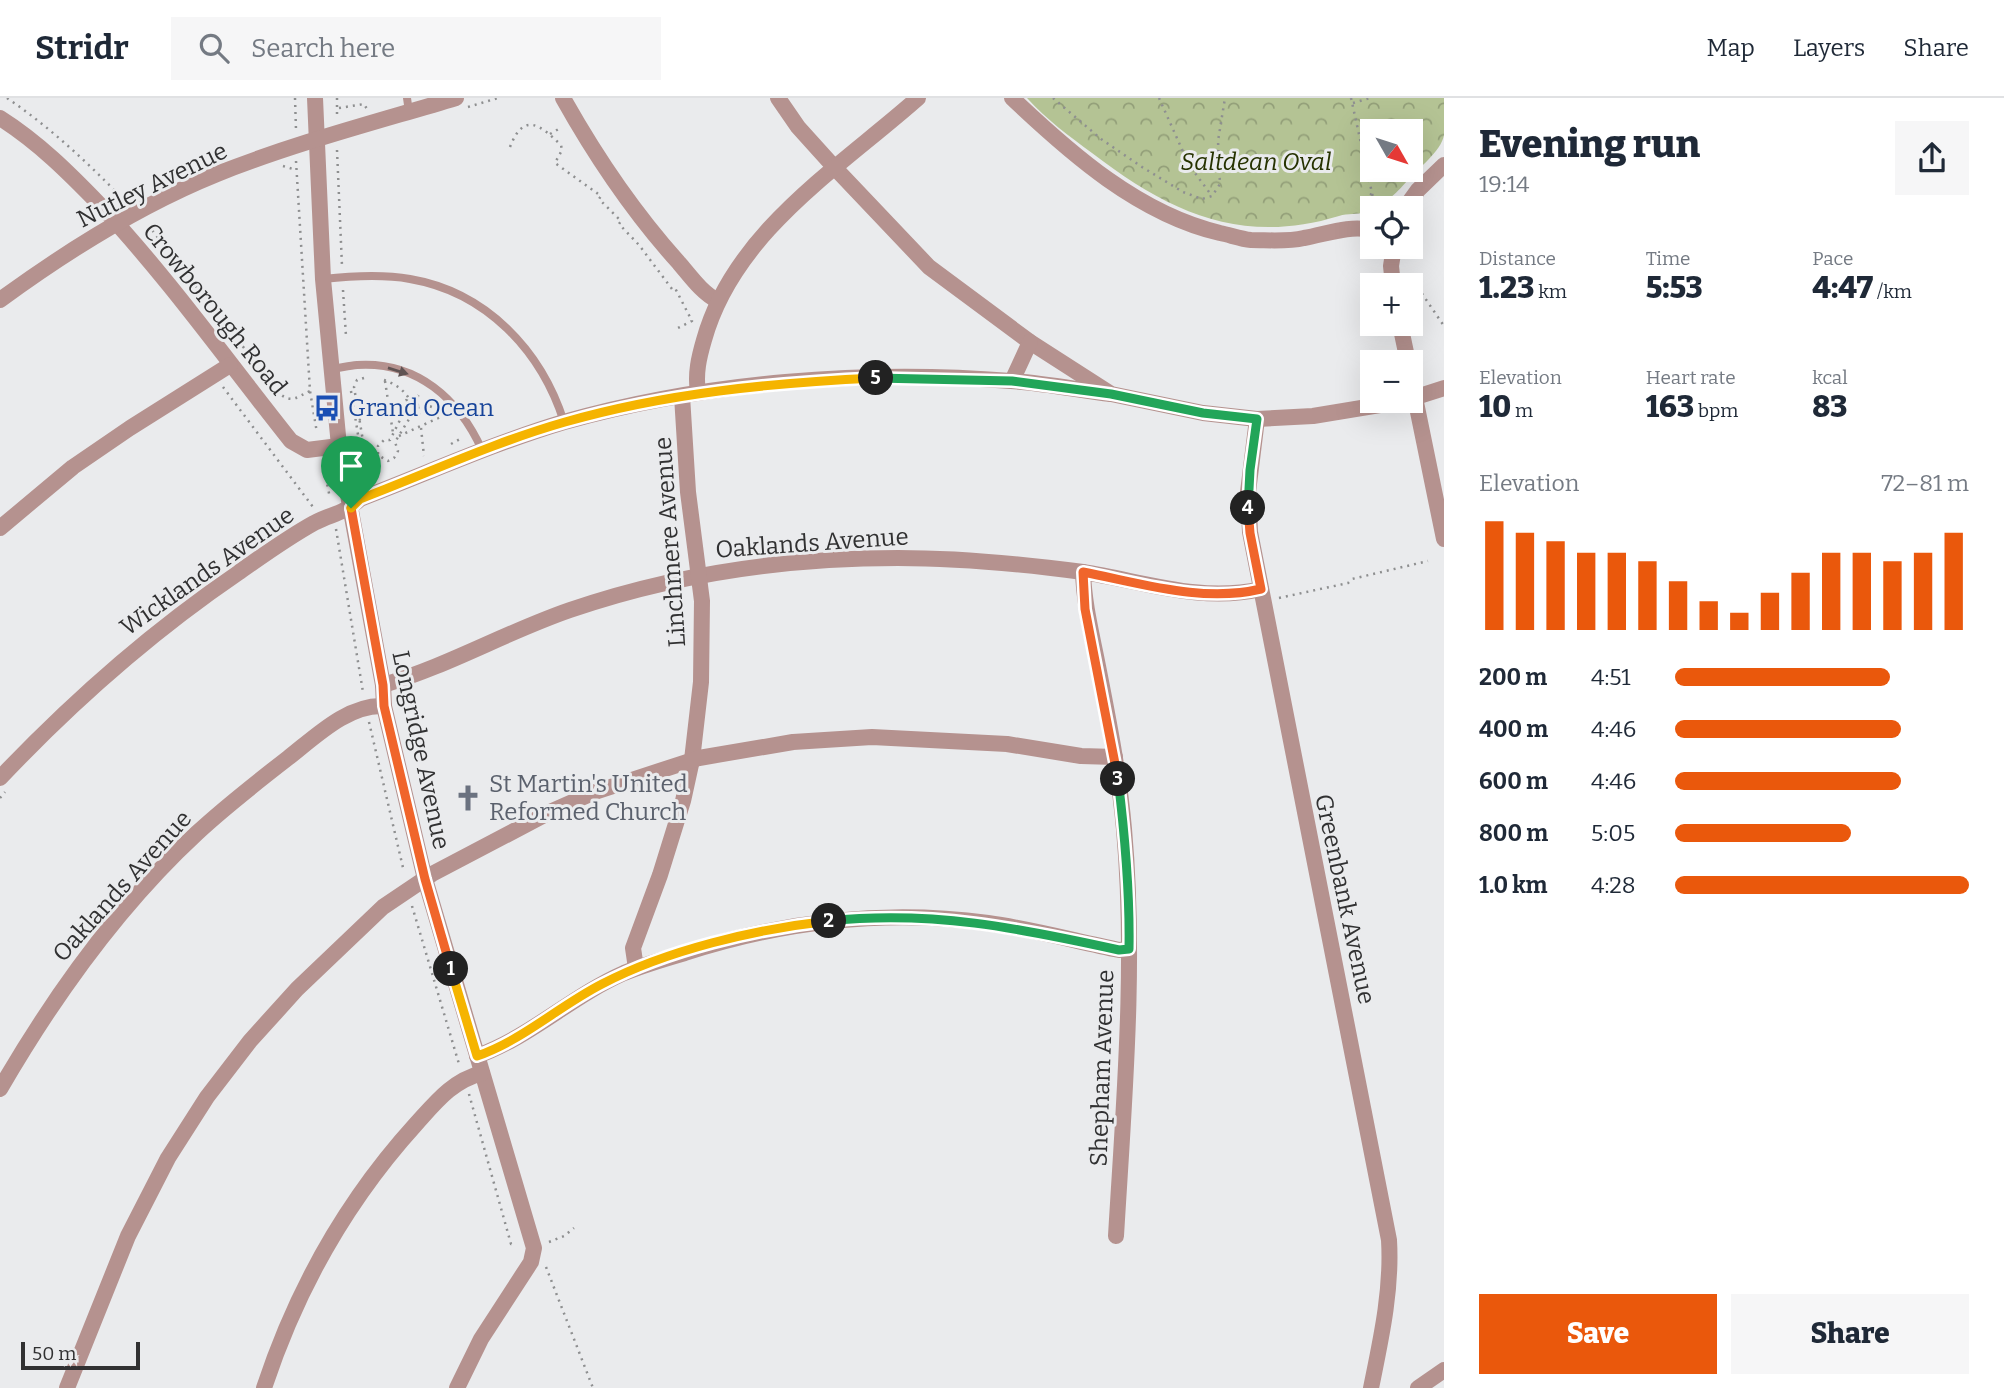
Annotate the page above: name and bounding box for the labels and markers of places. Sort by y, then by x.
pin: 5 [858,360,894,396]
bus stop icon: Grand Ocean [312,393,342,423]
place label: Grand Ocean [348,394,494,422]
pin [321,436,381,508]
pin: 4 [1230,490,1266,526]
pin: 3 [1100,762,1136,796]
place label: St Martin's United Reformed Church [489,770,688,826]
church icon: St Martin's United Reformed Church [453,783,483,813]
pin: 2 [812,904,846,938]
pin: 1 [434,952,468,986]

